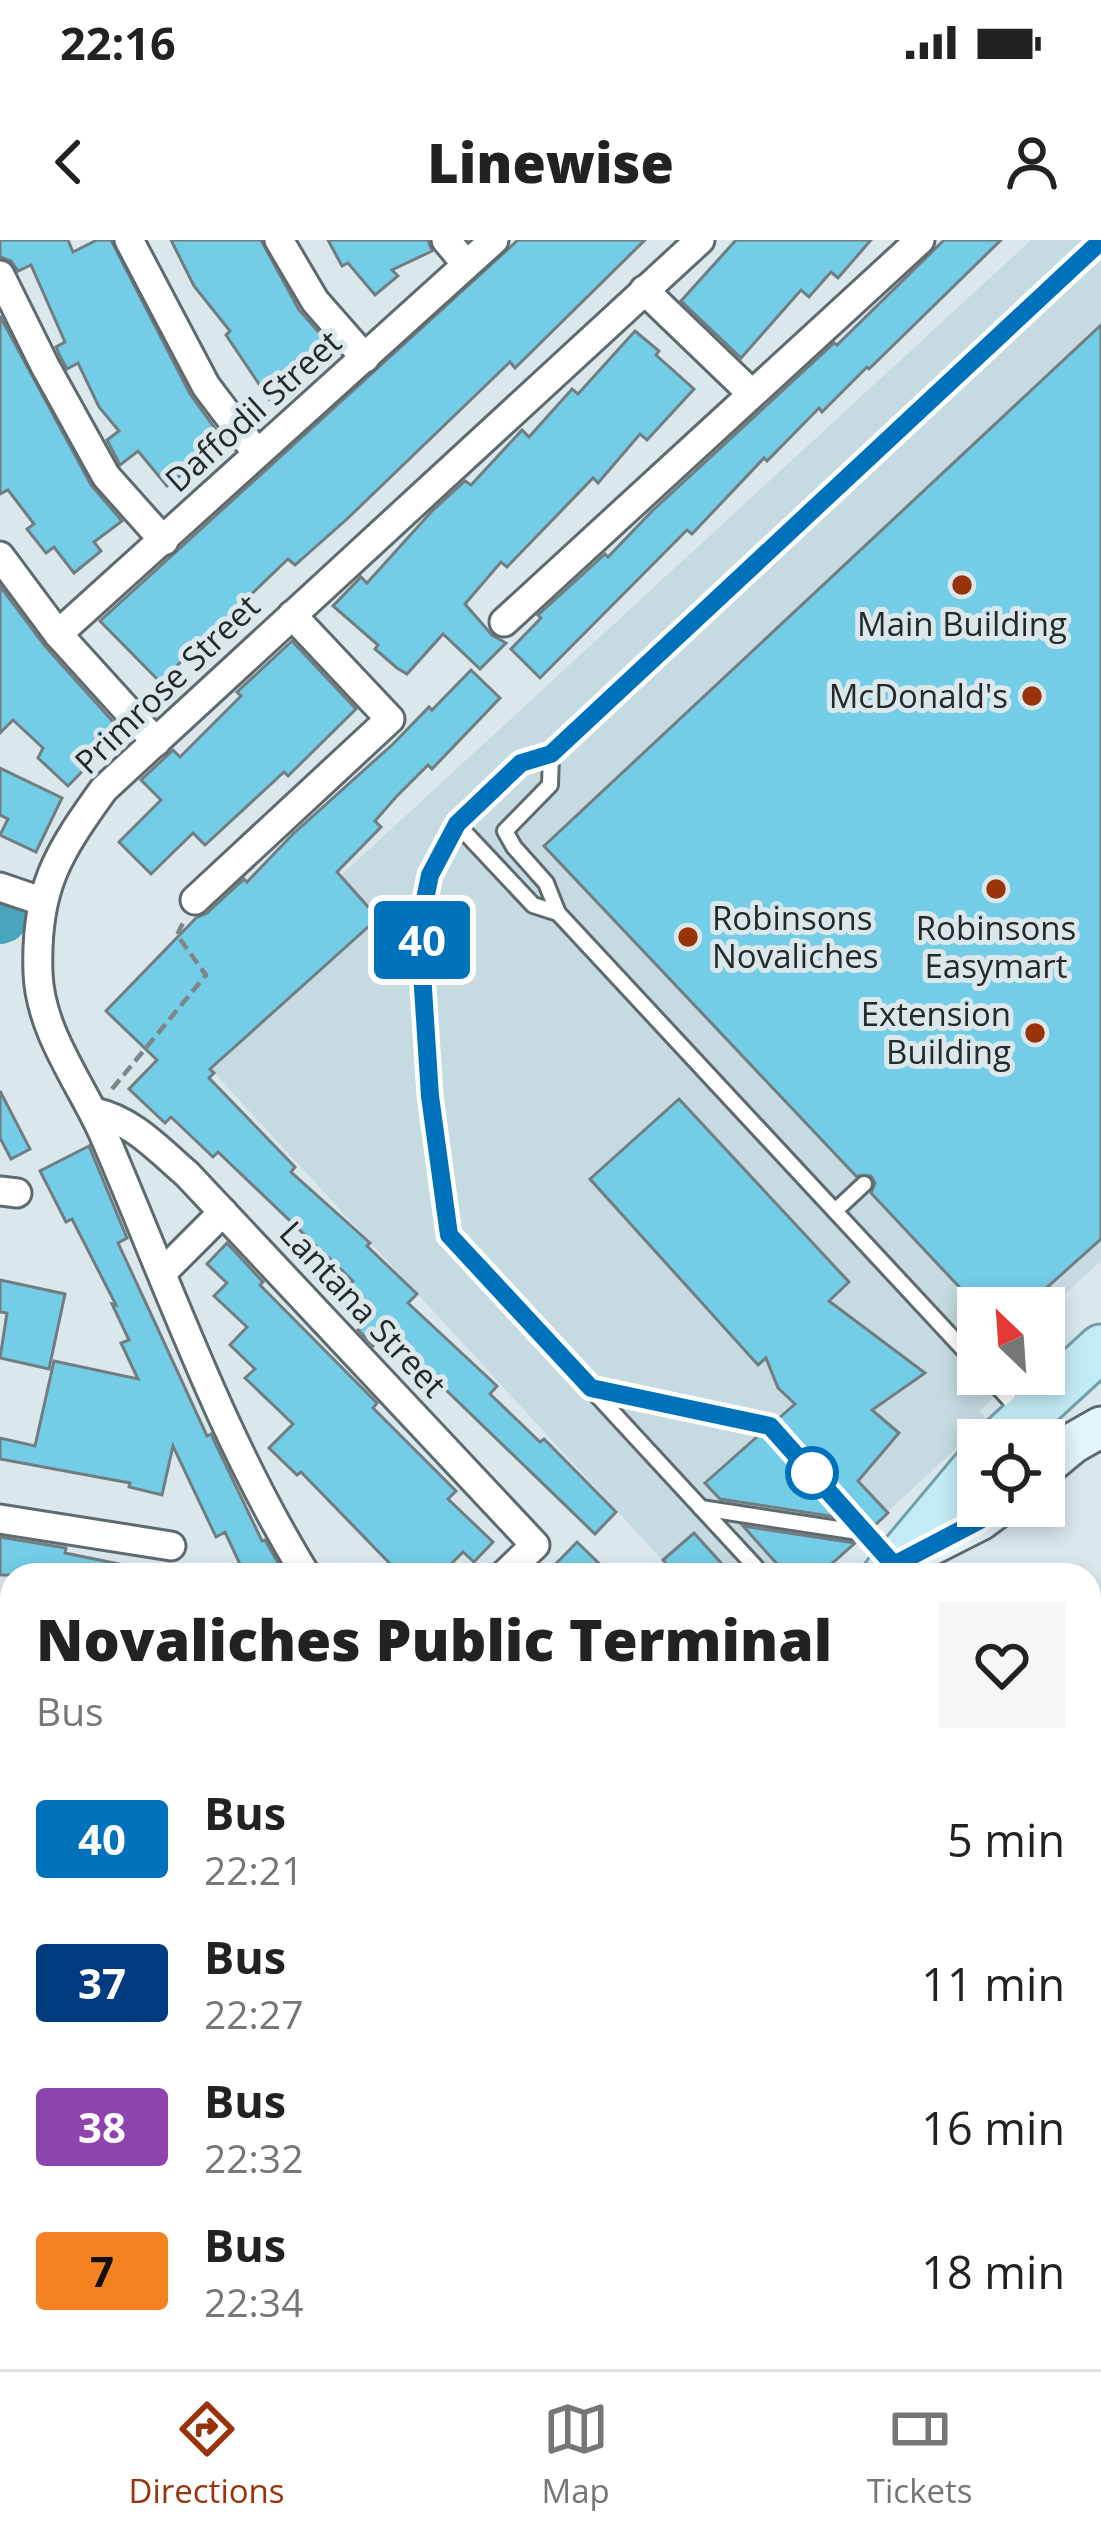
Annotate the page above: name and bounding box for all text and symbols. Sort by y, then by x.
text: 22:16 [60,12,176,73]
text: Linewise [427,125,674,199]
icon: back [36,129,102,195]
icon: person [999,129,1065,195]
street label: Daffodil Street [155,320,350,502]
marker: Main Building [949,572,975,598]
street label: Primrose Street [64,584,269,783]
place label: Main Building [857,601,1067,646]
place label: McDonald's [829,673,1008,718]
marker: McDonald's [1019,683,1045,709]
marker: Robinsons Easymart [983,876,1009,902]
place label: Robinsons Novaliches [712,895,878,978]
line badge: 40 [368,901,476,979]
place label: Robinsons Easymart [916,905,1076,988]
text: 40 [398,911,446,968]
marker: Robinsons Novaliches [675,924,701,950]
place label: Extension Building [861,991,1011,1074]
marker: Extension Building [1022,1020,1048,1046]
street label: Lantana Street [270,1211,457,1406]
north arrow [957,1287,1065,1395]
map controls [957,1287,1065,1527]
button: locate [957,1419,1065,1527]
unlabelled marker [787,1448,837,1498]
text: Novaliches Public Terminal [36,1600,832,1678]
button: heart [939,1602,1065,1728]
text: Bus [36,1684,104,1737]
text: Bus [204,1782,286,1843]
text: 5 min [947,1809,1065,1870]
text: 40 [78,1810,126,1867]
text: 22:21 [204,1843,303,1896]
text: Bus [204,1926,286,1987]
text: 11 min [921,1953,1065,2014]
text: 37 [78,1954,126,2011]
text: 22:27 [204,1987,303,2040]
text: Bus [204,2070,286,2131]
text: 16 min [921,2097,1065,2158]
text: 38 [78,2098,126,2155]
text: 22:32 [204,2131,303,2184]
text: Bus [204,2214,286,2275]
text: 18 min [921,2241,1065,2302]
text: 7 [90,2242,114,2299]
text: 22:34 [204,2275,303,2328]
tab: Directions [129,2396,285,2513]
tab: Map [542,2396,610,2513]
tab: Tickets [867,2396,972,2513]

